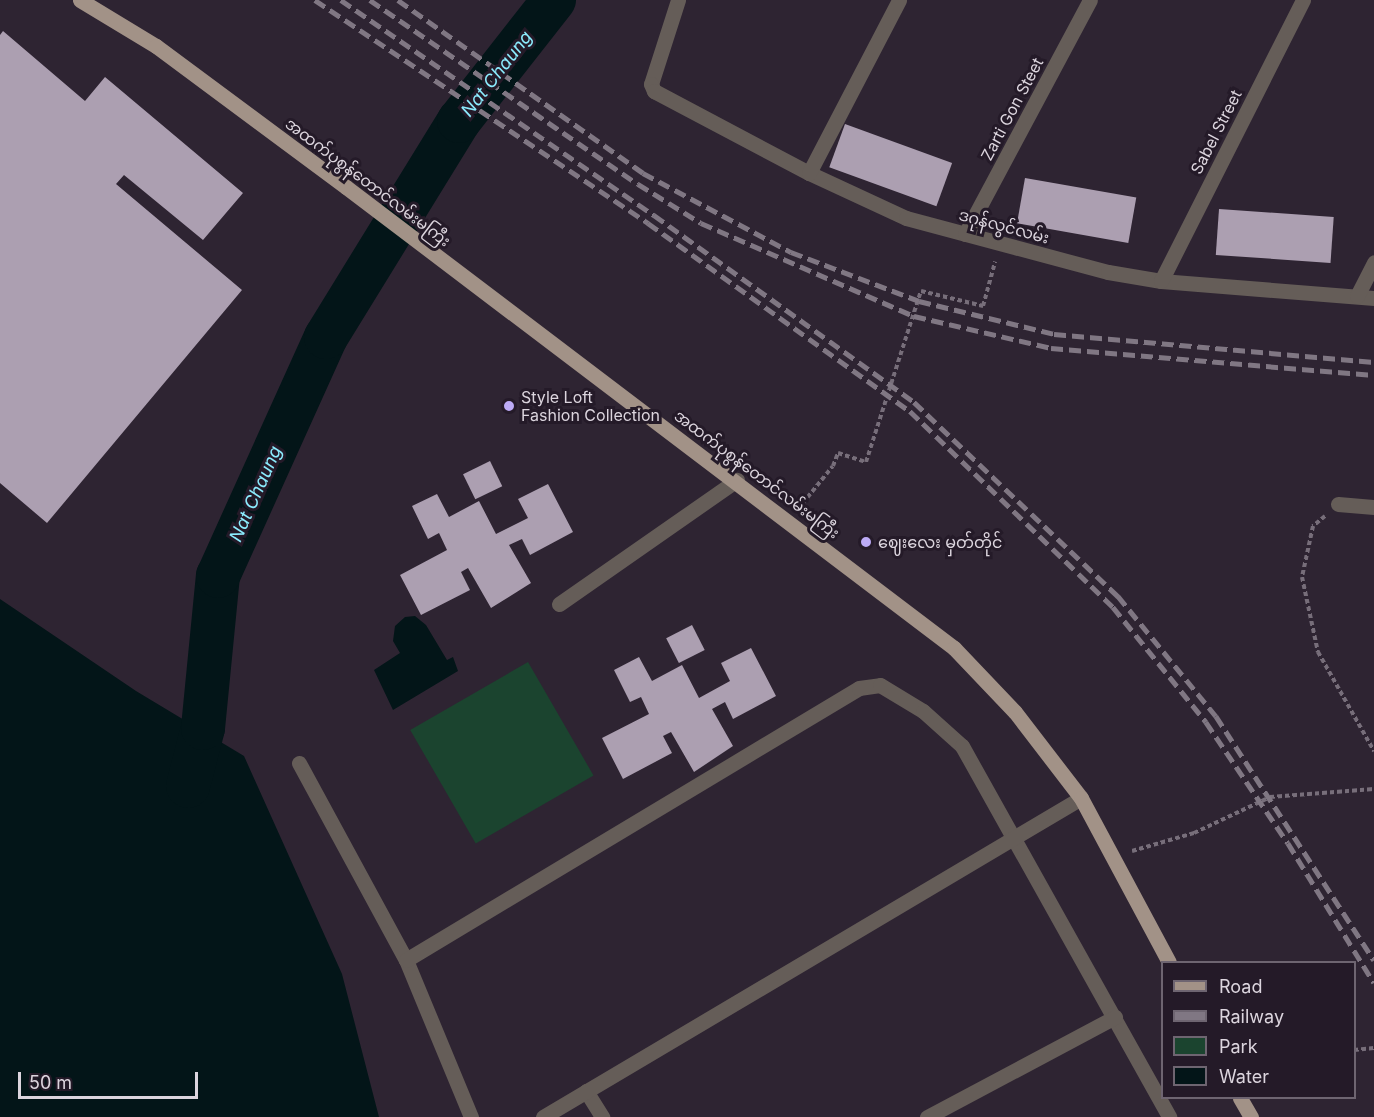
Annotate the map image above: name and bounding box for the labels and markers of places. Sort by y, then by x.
place label: Style Loft Fashion Collection [521,387,660,425]
marker: Style Loft Fashion Collection [502,399,516,413]
place label: ဈေးလေး မှတ်တိုင် [878,532,1002,552]
marker: ဈေးလေး မှတ်တိုင် [859,535,873,549]

